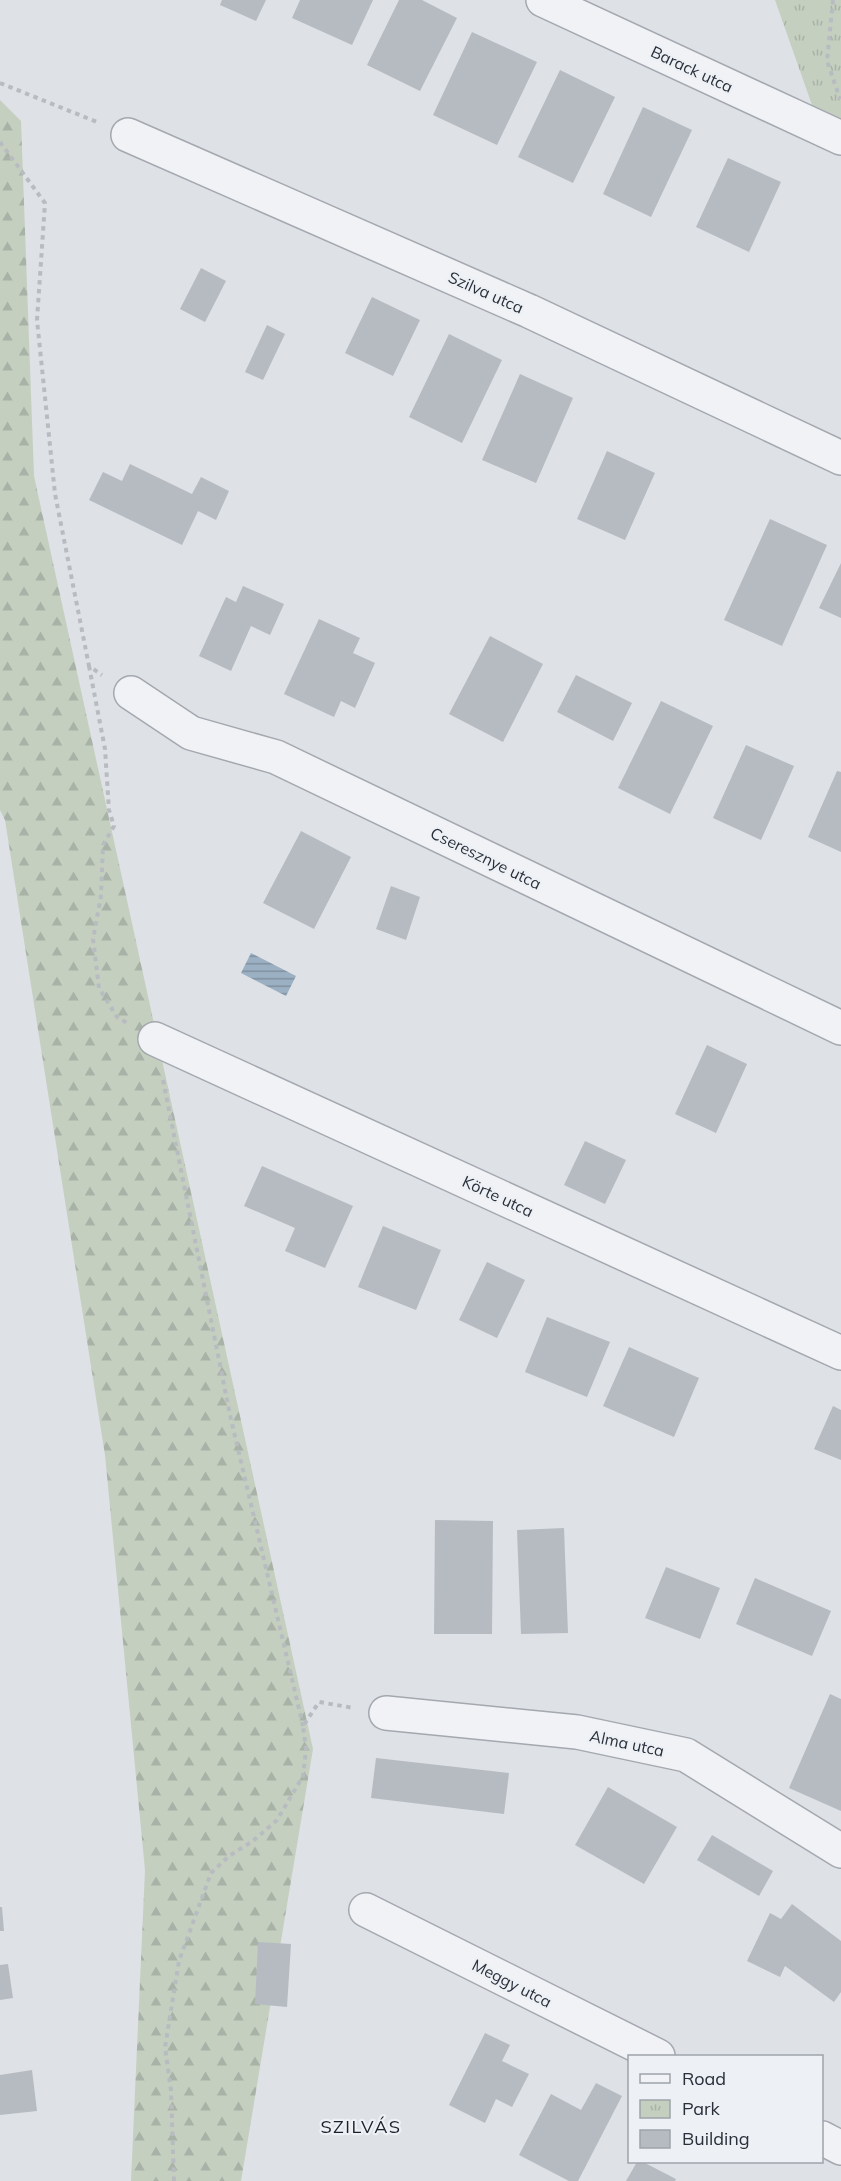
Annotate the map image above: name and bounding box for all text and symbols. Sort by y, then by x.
street label: Barack utca [648,41,736,97]
street label: Szilva utca [445,267,527,317]
street label: Cseresznye utca [427,823,545,893]
street label: Körte utca [459,1171,537,1221]
street label: Alma utca [588,1725,666,1761]
street label: Meggy utca [469,1954,555,2012]
legend [628,2055,823,2163]
text: Road [682,2067,726,2090]
text: Park [682,2097,721,2120]
district label: SZILVÁS [321,2115,401,2138]
text: Building [682,2127,750,2150]

